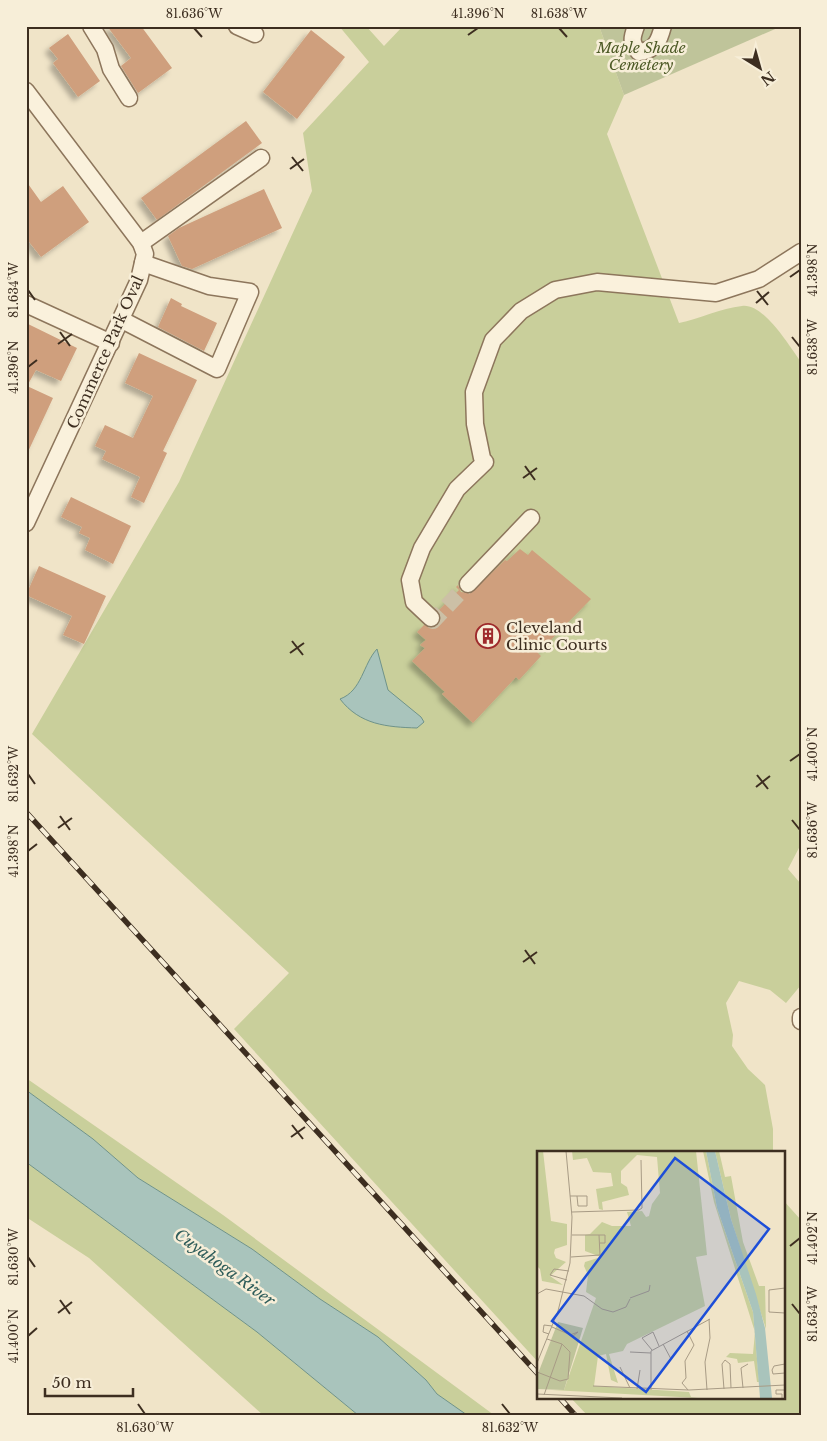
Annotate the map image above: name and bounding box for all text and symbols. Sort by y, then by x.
text: 81.636°W [166,6,223,21]
text: 41.396°N [451,6,505,21]
text: 81.638°W [531,6,588,21]
park label: Maple Shade Cemetery [595,38,686,74]
north arrow [734,42,784,92]
text: N [757,67,778,90]
text: 41.398°N [805,243,820,296]
text: 81.634°W [6,261,21,318]
street label: Commerce Park Oval [63,272,147,432]
text: 81.638°W [805,318,820,375]
text: 41.396°N [6,340,21,394]
place label: Cleveland Clinic Courts [506,618,608,654]
building icon: Cleveland Clinic Courts [475,623,501,649]
text: 41.400°N [805,726,820,781]
text: 81.632°W [6,745,21,802]
text: 81.636°W [805,801,820,858]
text: 41.398°N [6,824,21,877]
inset map [537,1151,784,1398]
text: 41.402°N [805,1211,820,1265]
water label: Cuyahoga River [171,1224,280,1310]
text: 81.630°W [6,1227,21,1286]
text: 81.634°W [805,1285,820,1342]
text: 41.400°N [6,1308,21,1363]
scale bar [45,1366,132,1398]
text: 50 m [52,1373,92,1392]
text: 81.630°W [116,1420,175,1435]
text: 81.632°W [482,1420,539,1435]

